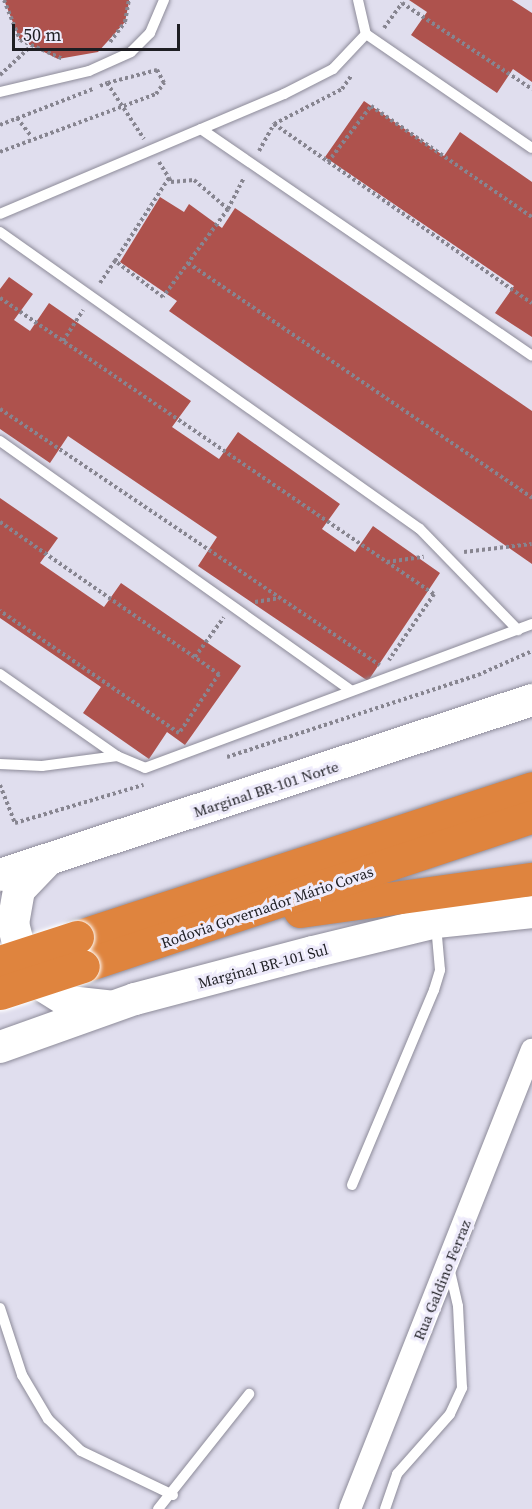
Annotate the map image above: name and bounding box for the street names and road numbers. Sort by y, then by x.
street label: Marginal BR-101 Norte [191,757,341,821]
street label: Rodovia Governador Mário Covas [158,862,376,952]
street label: Marginal BR-101 Sul [196,940,330,992]
street label: Rua Galdino Ferraz [410,1217,474,1343]

